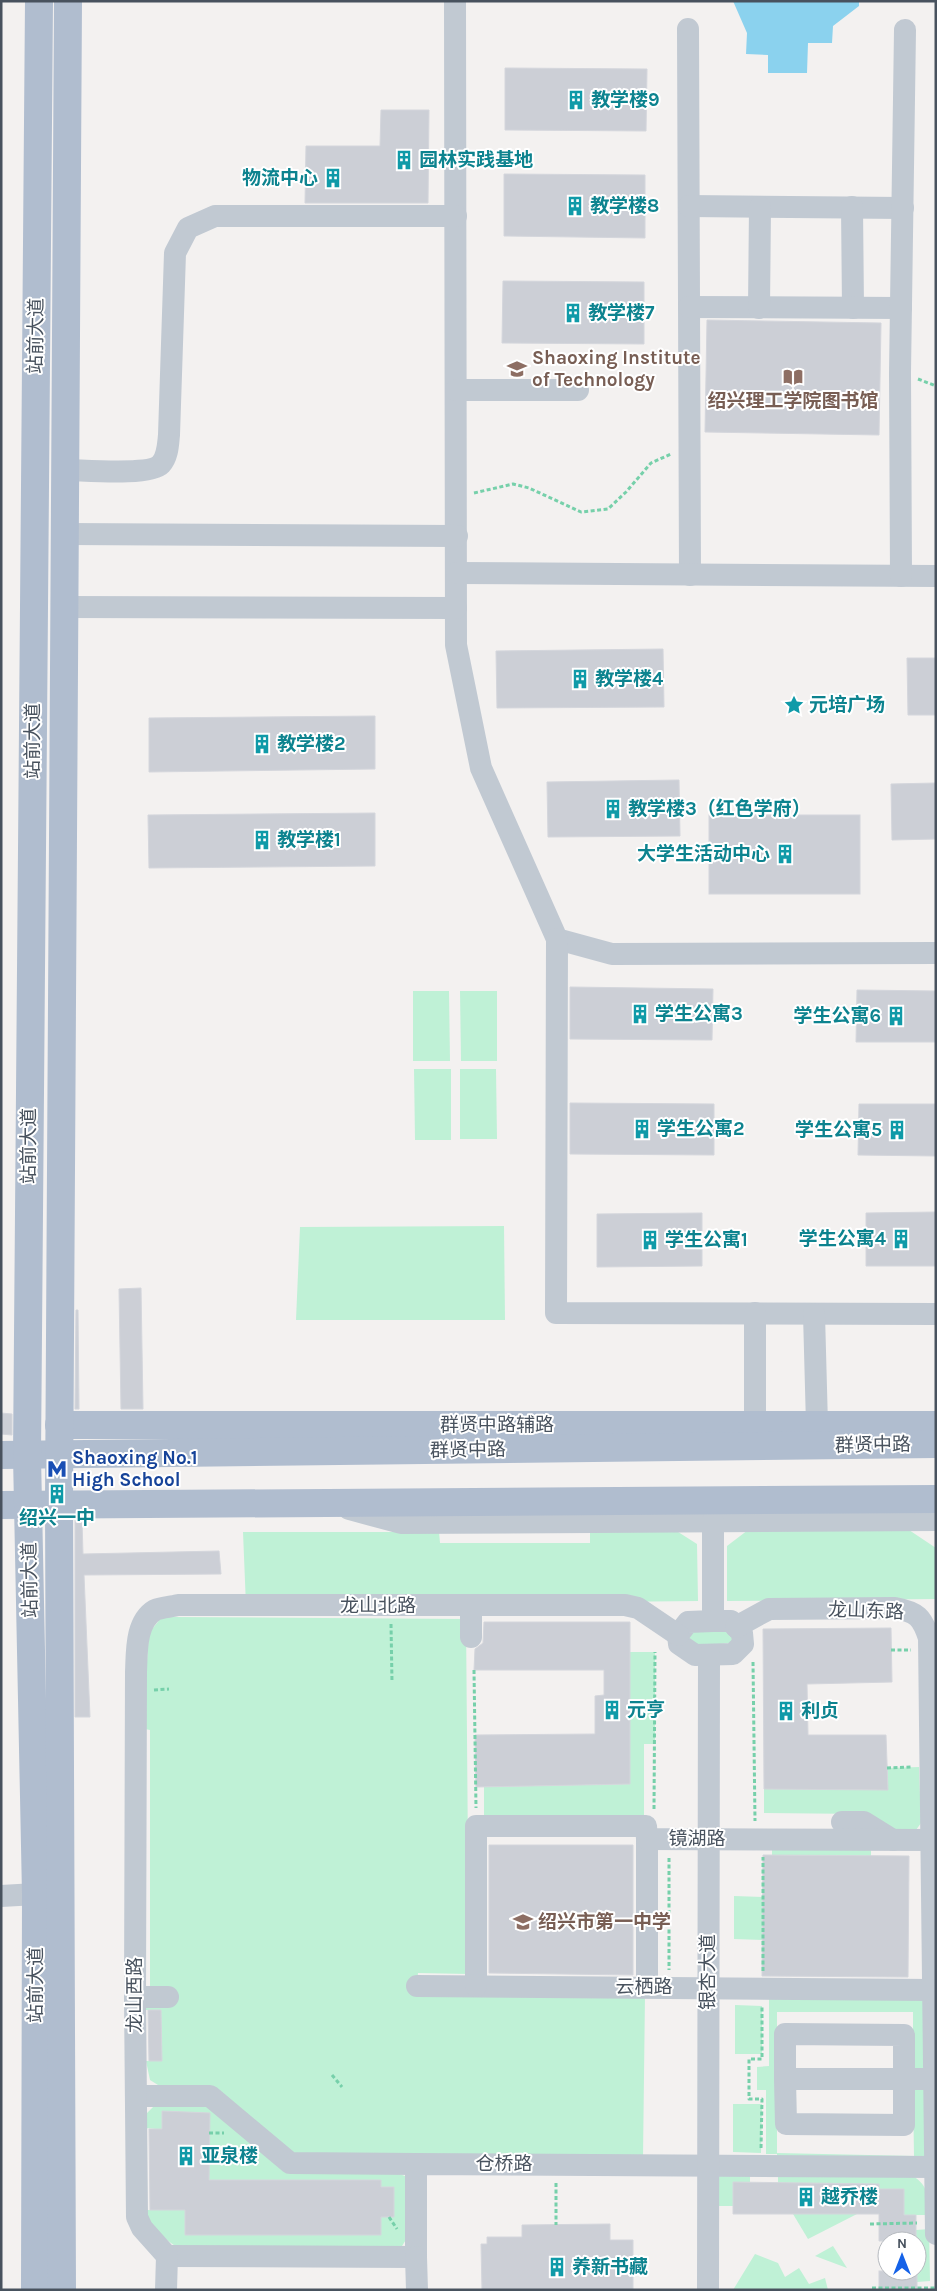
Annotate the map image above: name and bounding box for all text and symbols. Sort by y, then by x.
building icon: 教学楼9 [565,89,587,111]
place label: 教学楼9 [591,89,660,111]
building icon: 园林实践基地 [393,149,415,171]
place label: 园林实践基地 [419,149,533,171]
place label: 物流中心 [242,167,318,189]
building icon: 物流中心 [322,167,344,189]
building icon: 教学楼8 [564,195,586,217]
place label: 教学楼8 [590,195,659,217]
street label: 站前大道 [24,298,48,374]
building icon: 教学楼7 [562,302,584,324]
place label: 教学楼7 [588,302,655,324]
place label: Shaoxing Institute of Technology [532,347,701,391]
school or university icon: Shaoxing Institute of Technology [506,358,528,380]
library icon: 绍兴理工学院图书馆 [782,366,804,388]
place label: 绍兴理工学院图书馆 [707,390,879,412]
building icon: 教学楼4 [569,668,591,690]
place label: 教学楼4 [595,668,664,690]
place icon: 元培广场 [783,694,805,716]
place label: 元培广场 [809,694,885,716]
street label: 站前大道 [22,703,44,779]
building icon: 教学楼2 [251,733,273,755]
place label: 教学楼2 [277,733,346,755]
building icon: 教学楼3（红色学府） [602,798,624,820]
place label: 教学楼3（红色学府） [628,798,811,820]
building icon: 教学楼1 [251,829,273,851]
place label: 教学楼1 [277,829,341,851]
place label: 大学生活动中心 [637,843,770,865]
building icon: 大学生活动中心 [774,843,796,865]
building icon: 学生公寓3 [629,1003,651,1025]
place label: 学生公寓3 [655,1003,743,1025]
place label: 学生公寓6 [793,1005,881,1027]
building icon: 学生公寓6 [885,1005,907,1027]
street label: 站前大道 [18,1108,40,1184]
building icon: 学生公寓2 [631,1118,653,1140]
place label: 学生公寓2 [657,1118,745,1140]
place label: 学生公寓5 [795,1119,882,1141]
building icon: 学生公寓5 [886,1119,908,1141]
place label: 学生公寓4 [799,1228,887,1250]
building icon: 学生公寓4 [890,1228,912,1250]
building icon: 学生公寓1 [639,1229,661,1251]
place label: 学生公寓1 [665,1229,748,1251]
street label: 群贤中路辅路 [440,1414,554,1436]
street label: 群贤中路 [835,1433,911,1457]
street label: 群贤中路 [430,1438,506,1462]
place label: Shaoxing No.1 High School [72,1447,198,1491]
metro station icon: Shaoxing No.1 High School [46,1458,68,1480]
building icon: 绍兴一中 [46,1483,68,1505]
place label: 绍兴一中 [19,1507,95,1529]
street label: 站前大道 [18,1542,42,1618]
street label: 龙山北路 [340,1595,416,1617]
street label: 龙山东路 [828,1599,904,1623]
building icon: 元亨 [601,1699,623,1721]
place label: 元亨 [627,1699,665,1721]
building icon: 利贞 [775,1700,797,1722]
place label: 利贞 [801,1700,839,1722]
street label: 镜湖路 [668,1828,726,1850]
school or university icon: 绍兴市第一中学 [512,1911,534,1933]
place label: 绍兴市第一中学 [538,1911,671,1933]
street label: 银杏大道 [697,1934,719,2010]
street label: 站前大道 [25,1947,47,2023]
street label: 龙山西路 [124,1957,146,2033]
street label: 云栖路 [615,1976,673,1998]
building icon: 亚泉楼 [175,2145,197,2167]
place label: 亚泉楼 [201,2145,258,2167]
street label: 仓桥路 [475,2153,533,2175]
building icon: 越乔楼 [795,2186,817,2208]
place label: 越乔楼 [821,2186,878,2208]
north arrow [877,2231,927,2281]
text: N [897,2235,907,2252]
building icon: 养新书藏 [546,2256,568,2278]
place label: 养新书藏 [572,2256,648,2278]

